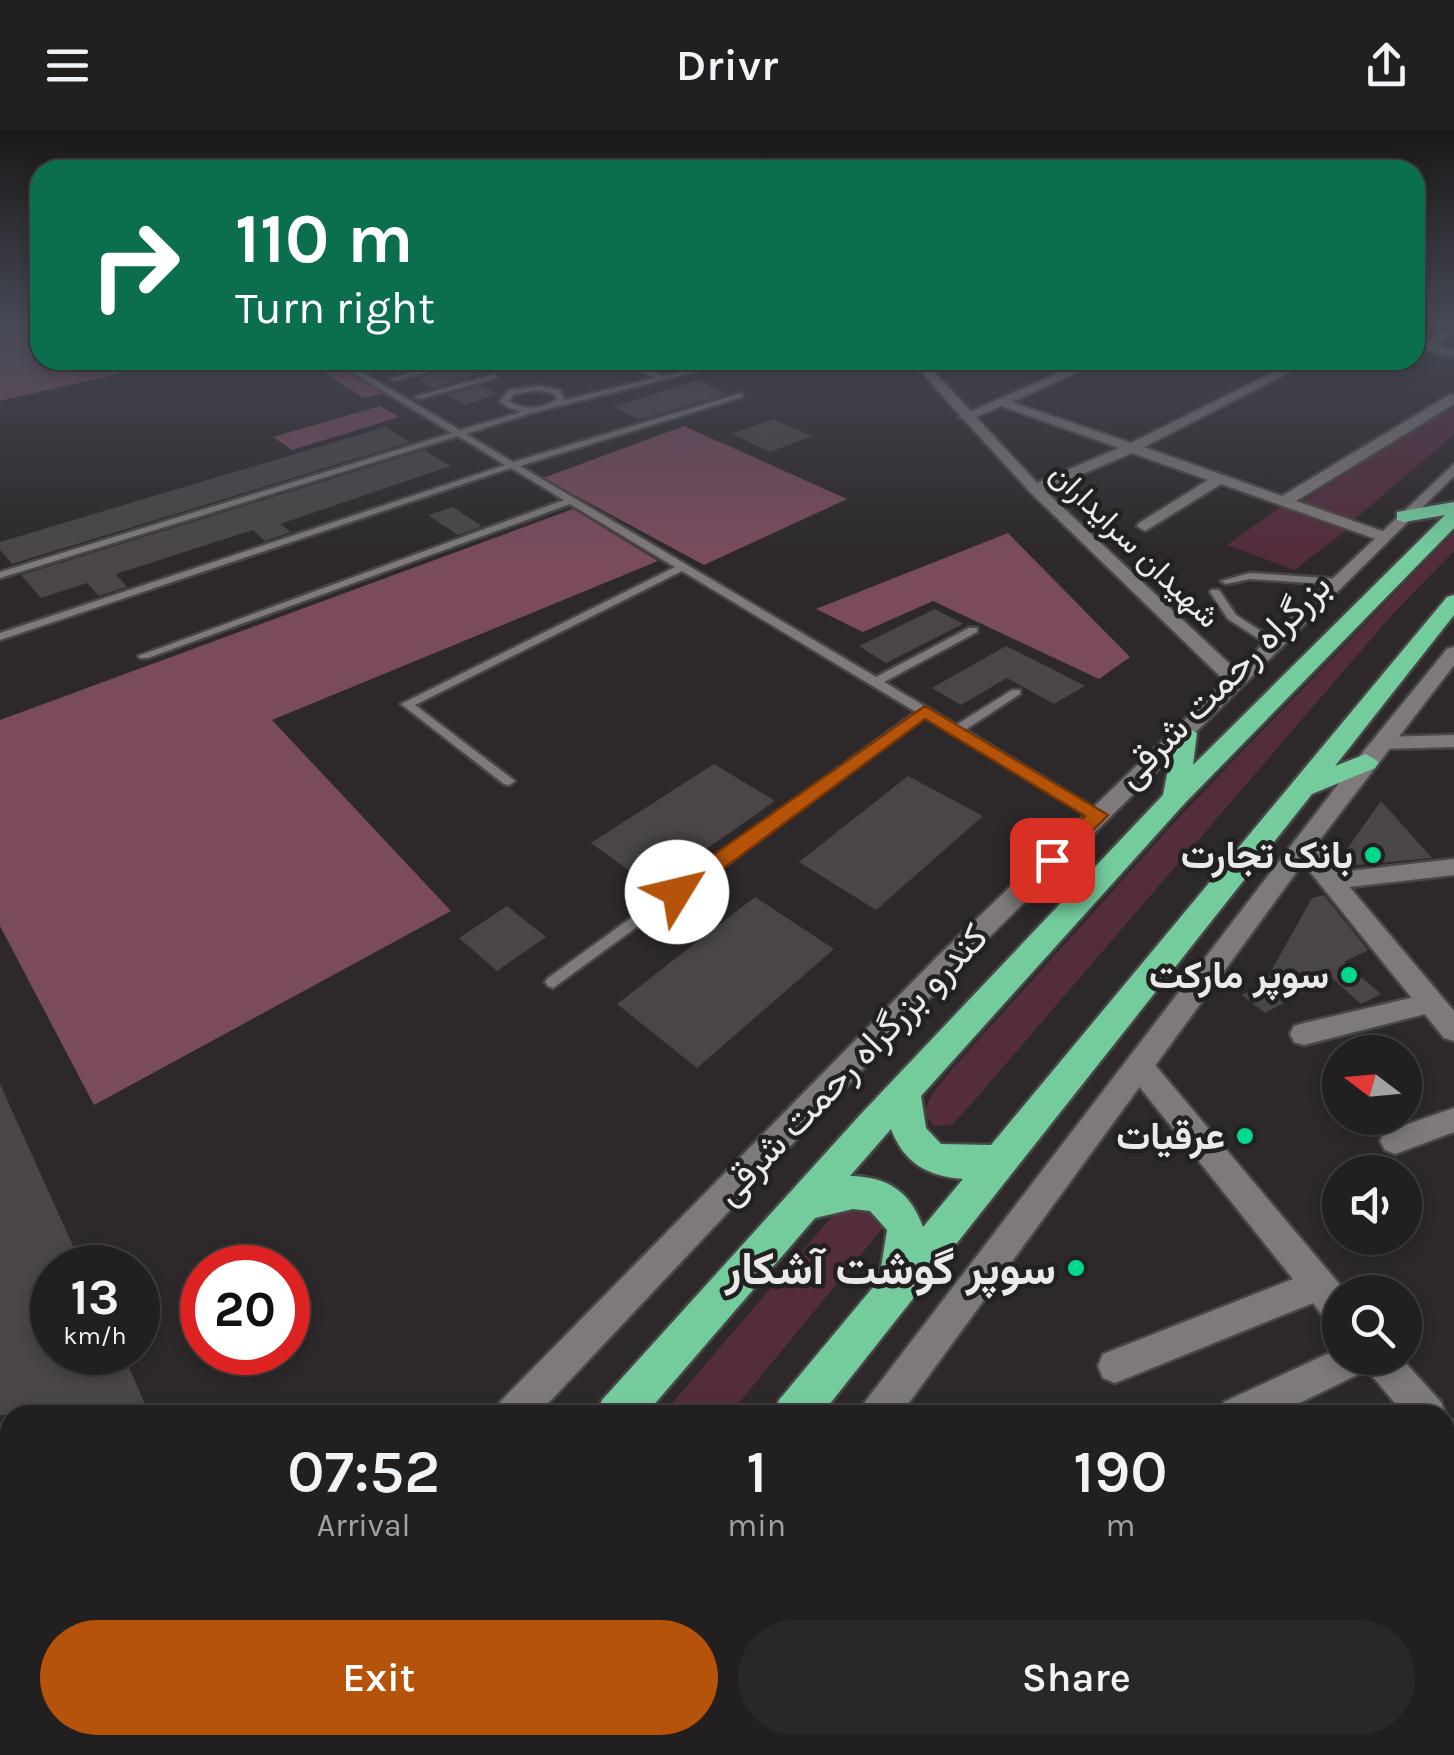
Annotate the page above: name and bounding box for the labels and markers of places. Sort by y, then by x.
pin [1010,818,1095,903]
place label: بانک تجارت [1181,833,1353,879]
marker: بانک تجارت [1362,844,1384,866]
place label: سوپر مارکت [1149,953,1329,1001]
marker: سوپر مارکت [1338,964,1360,986]
place label: عرقیات [1116,1114,1225,1160]
marker: عرقیات [1234,1125,1256,1147]
place label: سوپر گوشت آشکار [723,1243,1056,1299]
marker: سوپر گوشت آشکار [1065,1257,1087,1279]

